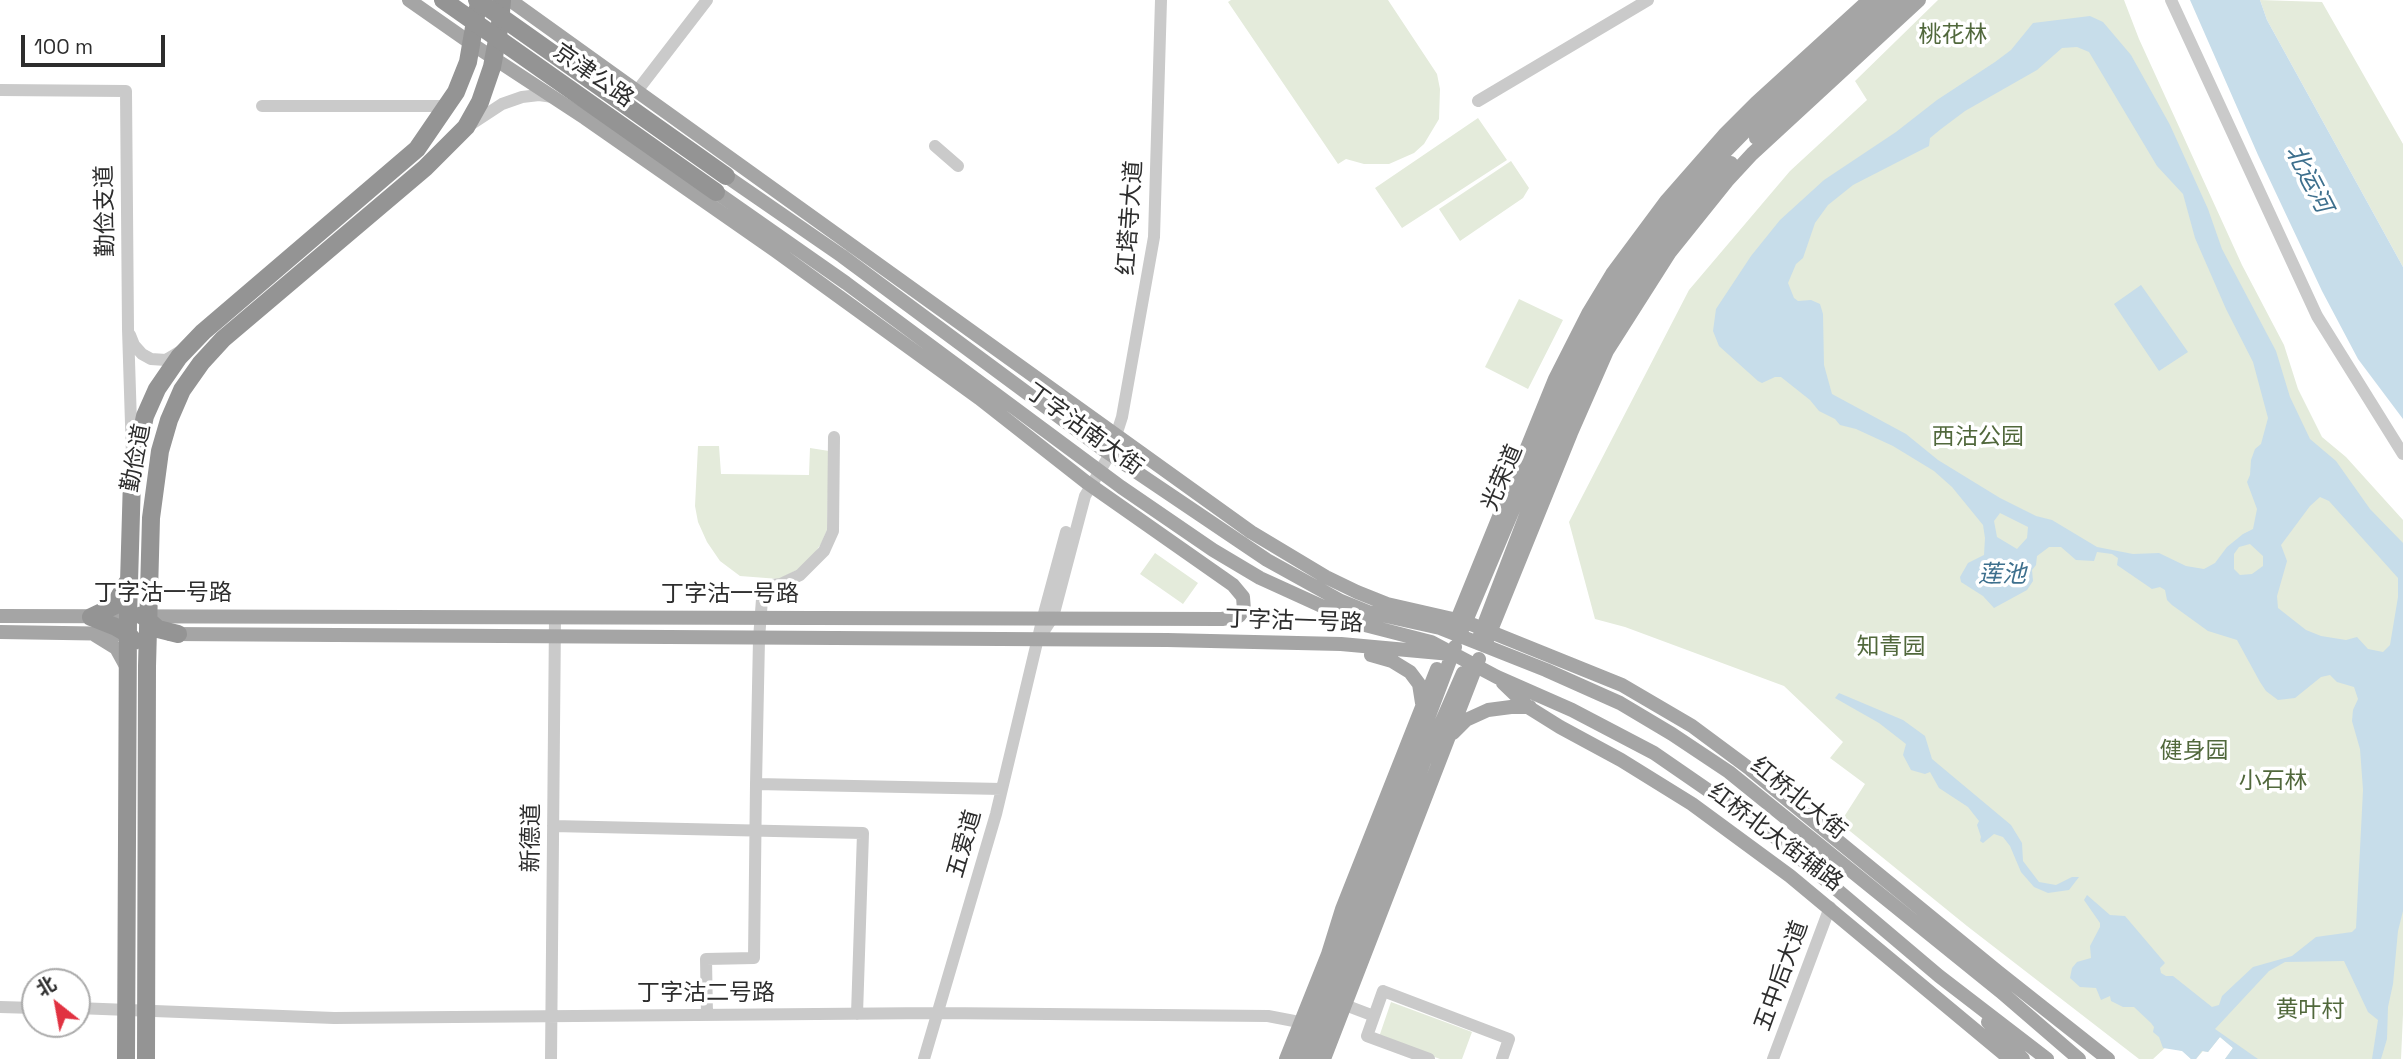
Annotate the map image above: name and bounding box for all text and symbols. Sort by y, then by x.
scale bar [24,21,168,65]
park label: 桃花林 [1919,22,1987,50]
text: 100 m [34,33,93,60]
street label: 京津公路 [547,38,639,114]
water label: 北运河 [2279,140,2337,218]
street label: 红塔寺大道 [1113,160,1149,276]
street label: 勤俭支道 [91,165,121,257]
street label: 丁字沽南大街 [1020,378,1148,482]
street label: 勤俭道 [117,422,157,494]
park label: 西沽公园 [1932,424,2024,452]
street label: 光荣道 [1477,441,1529,515]
water label: 莲池 [1978,561,2026,589]
street label: 丁字沽一号路 [94,580,232,608]
street label: 丁字沽一号路 [661,581,799,609]
street label: 丁字沽一号路 [1225,606,1363,638]
park label: 知青园 [1857,634,1925,662]
park label: 健身园 [2160,738,2228,766]
street label: 红桥北大街 [1745,752,1851,846]
park label: 小石林 [2239,768,2307,796]
street label: 红桥北大街辅路 [1702,779,1848,897]
street label: 新德道 [518,803,546,873]
street label: 五爱道 [942,807,988,881]
street label: 五中后大道 [1749,917,1815,1035]
north arrow [21,968,91,1038]
text: 北 [31,971,61,1002]
street label: 丁字沽二号路 [637,980,775,1008]
park label: 黄叶村 [2276,997,2344,1025]

